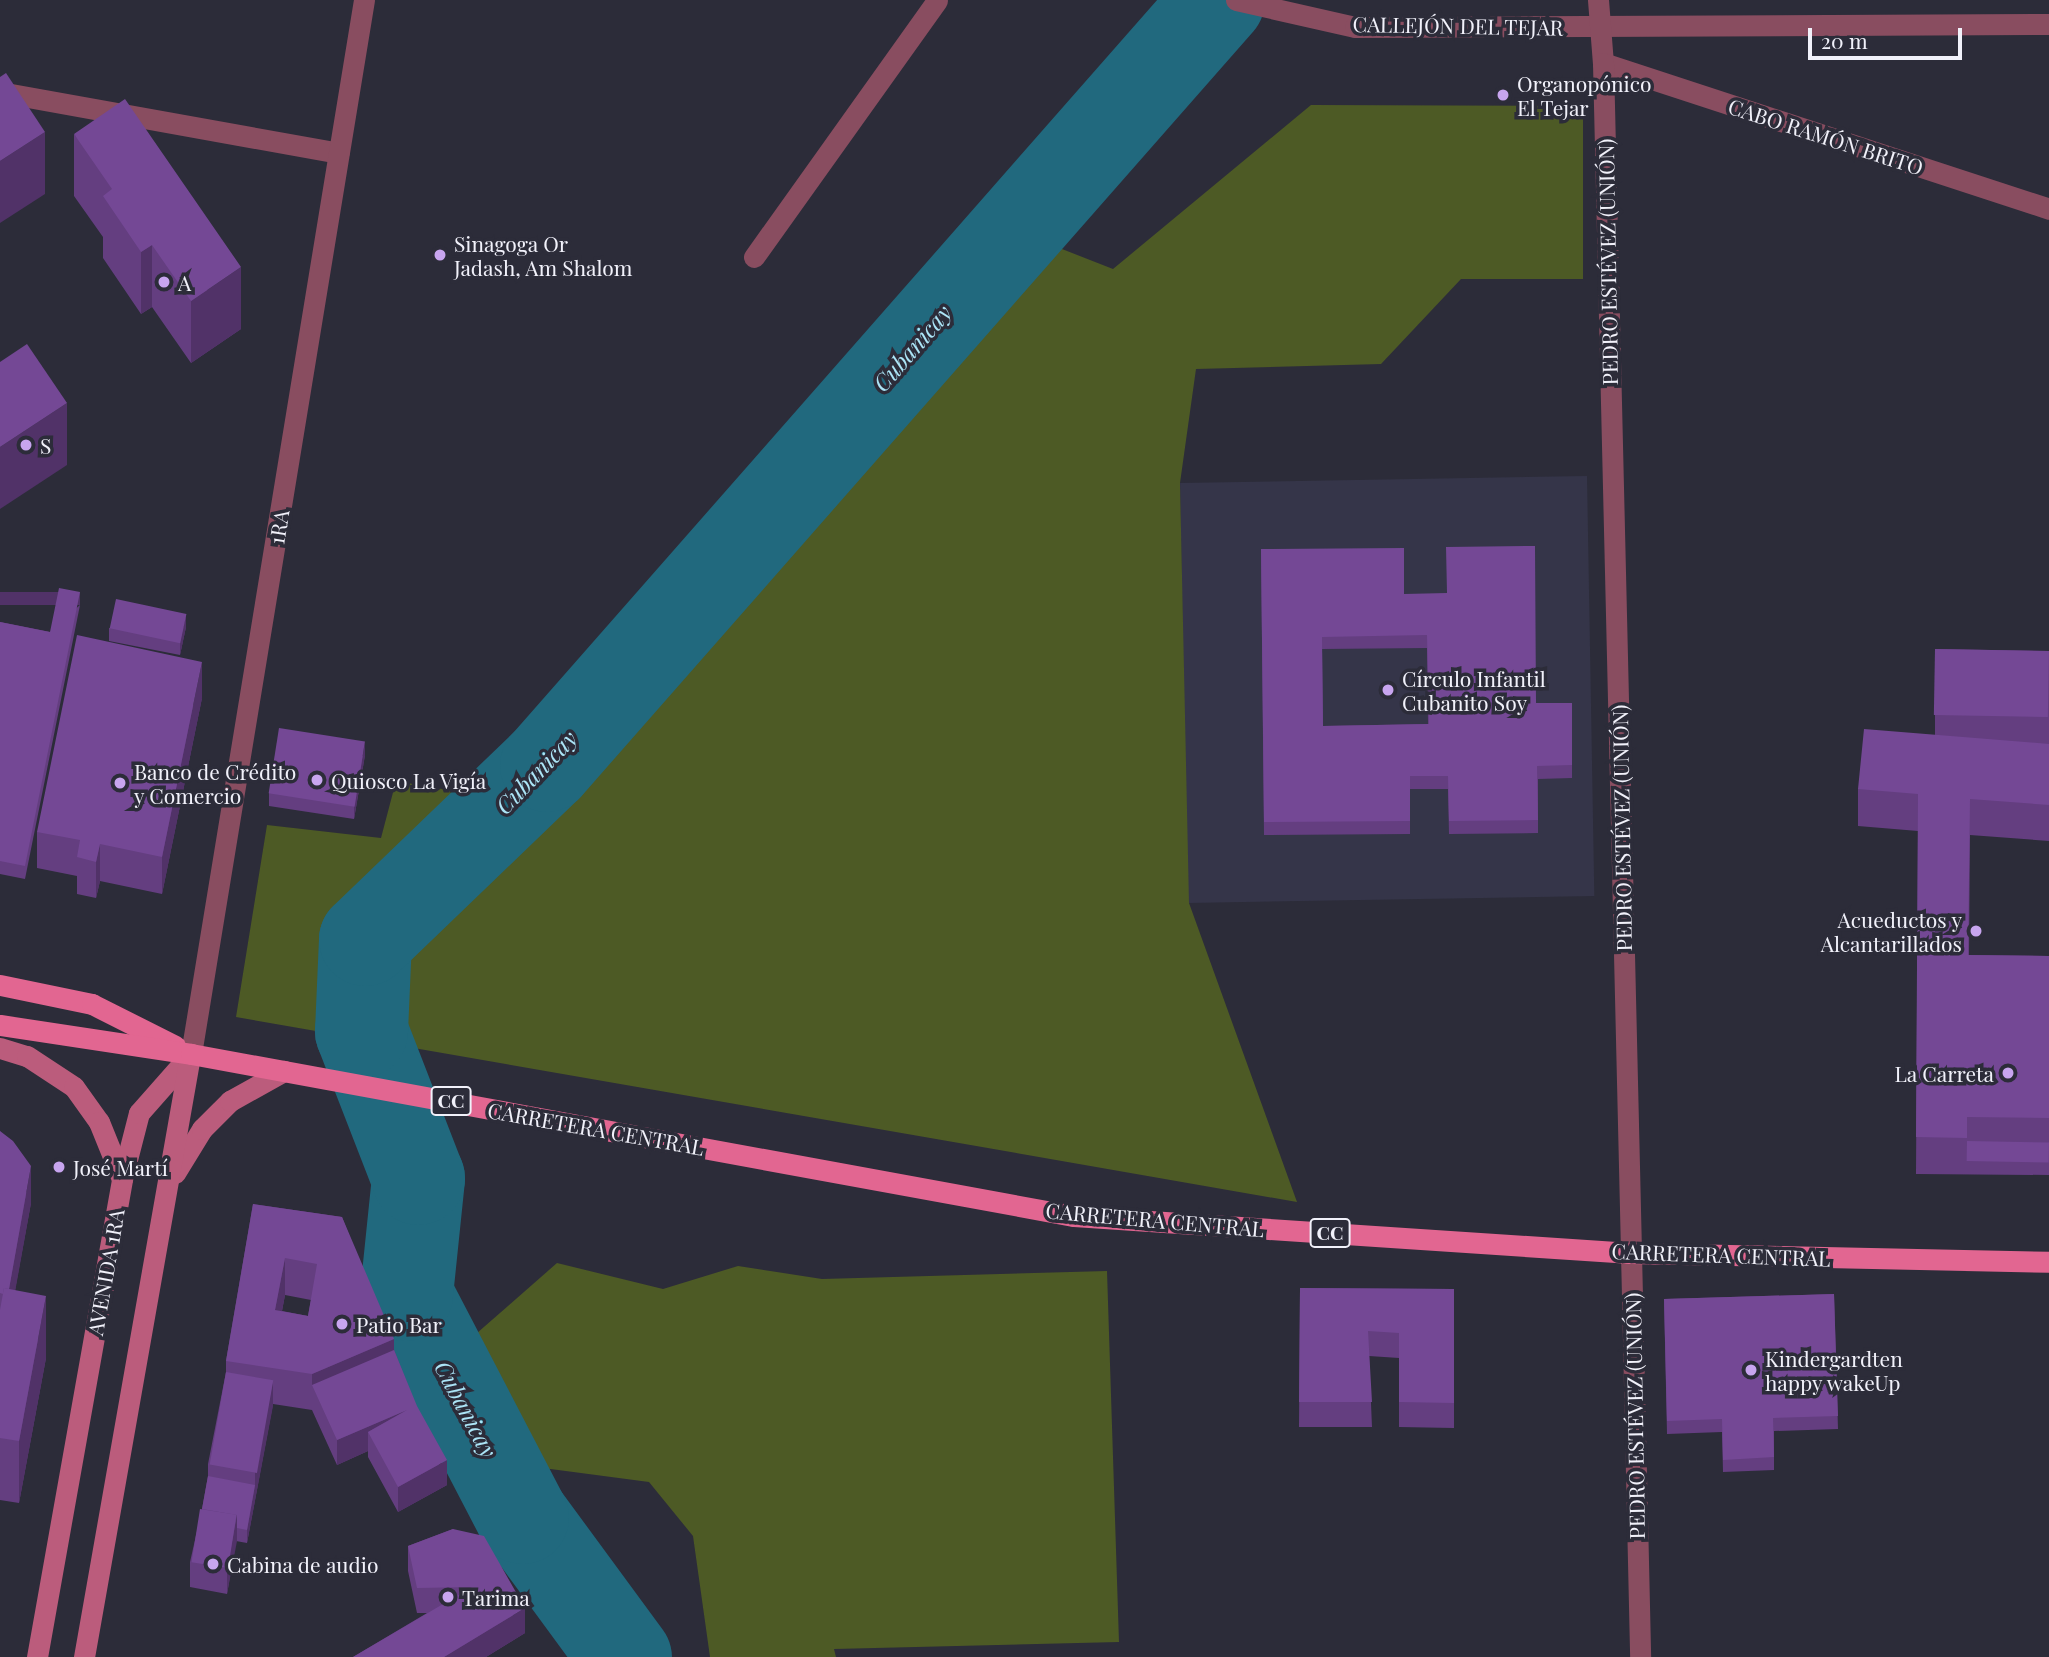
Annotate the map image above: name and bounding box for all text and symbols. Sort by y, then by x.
street label: CALLEJÓN DEL TEJAR [1352,11,1564,39]
scale bar [1811,14,1965,58]
text: 20 m [1821,26,1868,54]
place label: Organopónico El Tejar [1517,70,1651,120]
marker: Organopónico El Tejar [1495,87,1511,103]
street label: CABO RAMÓN BRITO [1725,93,1927,179]
street label: PEDRO ESTÉVEZ (UNIÓN) [1592,138,1622,386]
place label: Sinagoga Or Jadash, Am Shalom [454,230,633,280]
marker: Sinagoga Or Jadash, Am Shalom [432,247,448,263]
place label: A [178,269,191,295]
marker: A [156,274,172,290]
water label: Cubanicay [867,299,957,397]
place label: S [40,432,51,458]
marker: S [18,437,34,453]
street label: 1RA [263,508,293,546]
place label: Círculo Infantil Cubanito Soy [1402,665,1546,715]
marker: Círculo Infantil Cubanito Soy [1380,682,1396,698]
street label: PEDRO ESTÉVEZ (UNIÓN) [1606,704,1636,952]
water label: Cubanicay [489,725,583,819]
place label: Banco de Crédito y Comercio [134,758,296,808]
place label: Quiosco La Vigía [331,767,487,793]
marker: Quiosco La Vigía [309,772,325,788]
marker: Banco de Crédito y Comercio [112,775,128,791]
place label: Acueductos y Alcantarillados [1821,906,1962,956]
marker: Acueductos y Alcantarillados [1968,923,1984,939]
place label: La Carreta [1894,1060,1994,1086]
marker: La Carreta [2000,1065,2016,1081]
road number: CC [430,1086,472,1116]
street label: CARRETERA CENTRAL [486,1097,706,1159]
place label: José Martí [73,1154,168,1180]
marker: José Martí [51,1159,67,1175]
street label: CARRETERA CENTRAL [1045,1197,1265,1241]
street label: AVENIDA 1RA [81,1207,129,1337]
road number: CC [1309,1218,1351,1248]
street label: CARRETERA CENTRAL [1611,1238,1831,1270]
street label: PEDRO ESTÉVEZ (UNIÓN) [1619,1292,1649,1540]
place label: Patio Bar [356,1311,442,1337]
marker: Patio Bar [334,1316,350,1332]
place label: Kindergardten happy wakeUp [1765,1345,1903,1395]
water label: Cubanicay [429,1356,503,1462]
marker: Kindergardten happy wakeUp [1743,1362,1759,1378]
place label: Cabina de audio [227,1551,379,1577]
marker: Cabina de audio [205,1556,221,1572]
place label: Tarima [462,1584,530,1610]
marker: Tarima [440,1589,456,1605]

